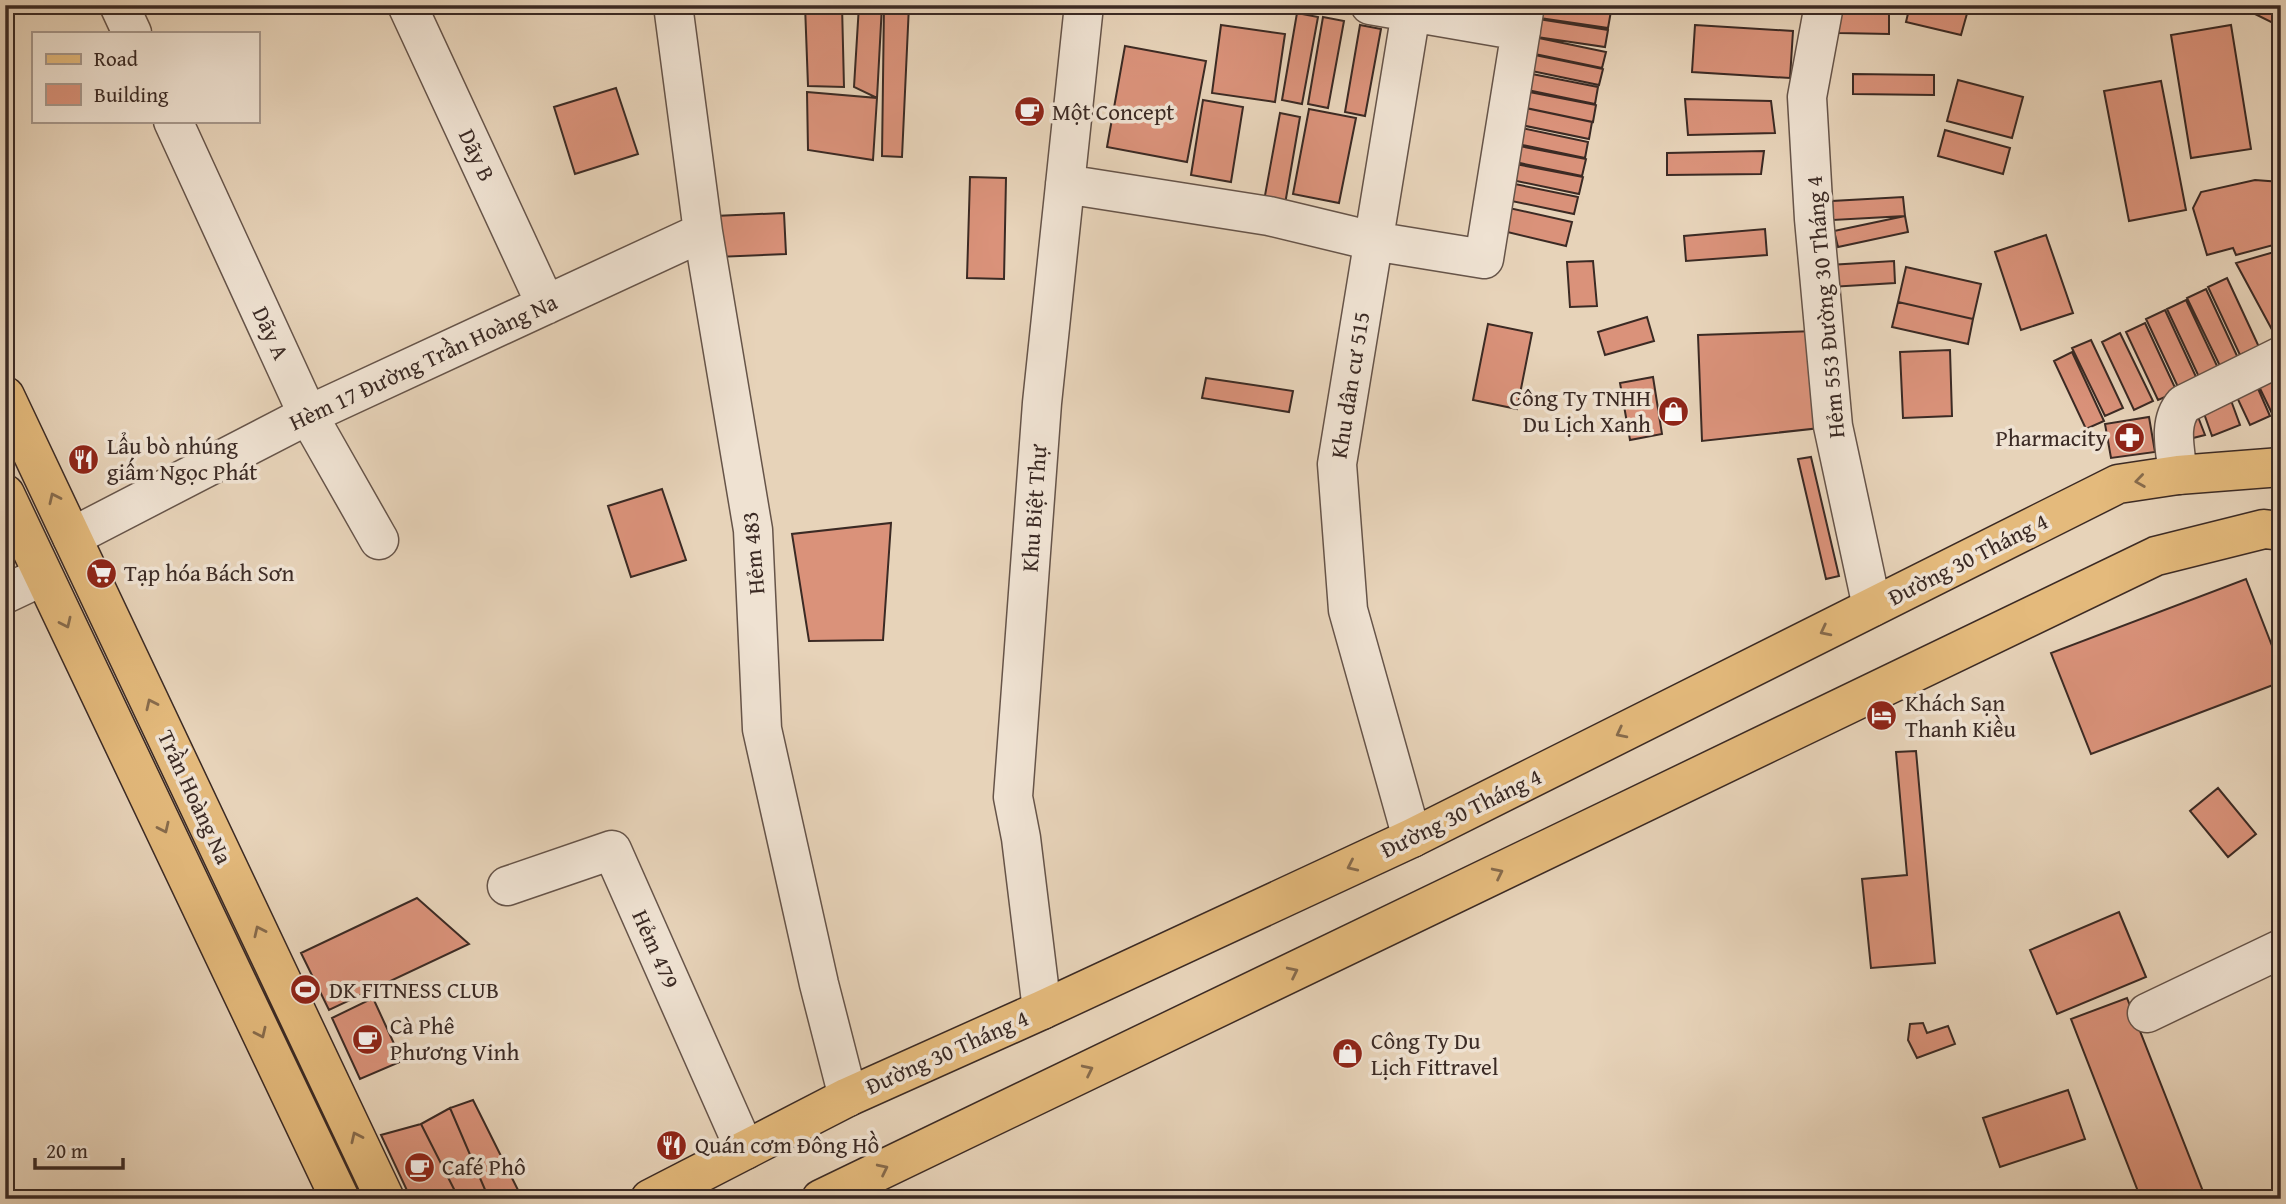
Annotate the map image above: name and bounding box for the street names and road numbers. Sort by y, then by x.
street label: Dãy B [451,123,504,186]
street label: Hẻm 553 Đường 30 Tháng 4 [1797,174,1852,440]
street label: Hèm 17 Đường Trần Hoàng Na [283,285,562,438]
street label: Dãy A [245,301,298,365]
street label: Khu dân cư 515 [1322,309,1377,461]
street label: Khu Biệt Thự [1013,443,1054,573]
street label: Đường 30 Tháng 4 [1882,504,2053,613]
street label: Hẻm 483 [732,510,773,596]
street label: Trần Hoàng Na [150,724,241,869]
street label: Đường 30 Tháng 4 [1375,759,1547,866]
street label: Hẻm 479 [624,904,688,993]
street label: Đường 30 Tháng 4 [860,1001,1034,1102]

